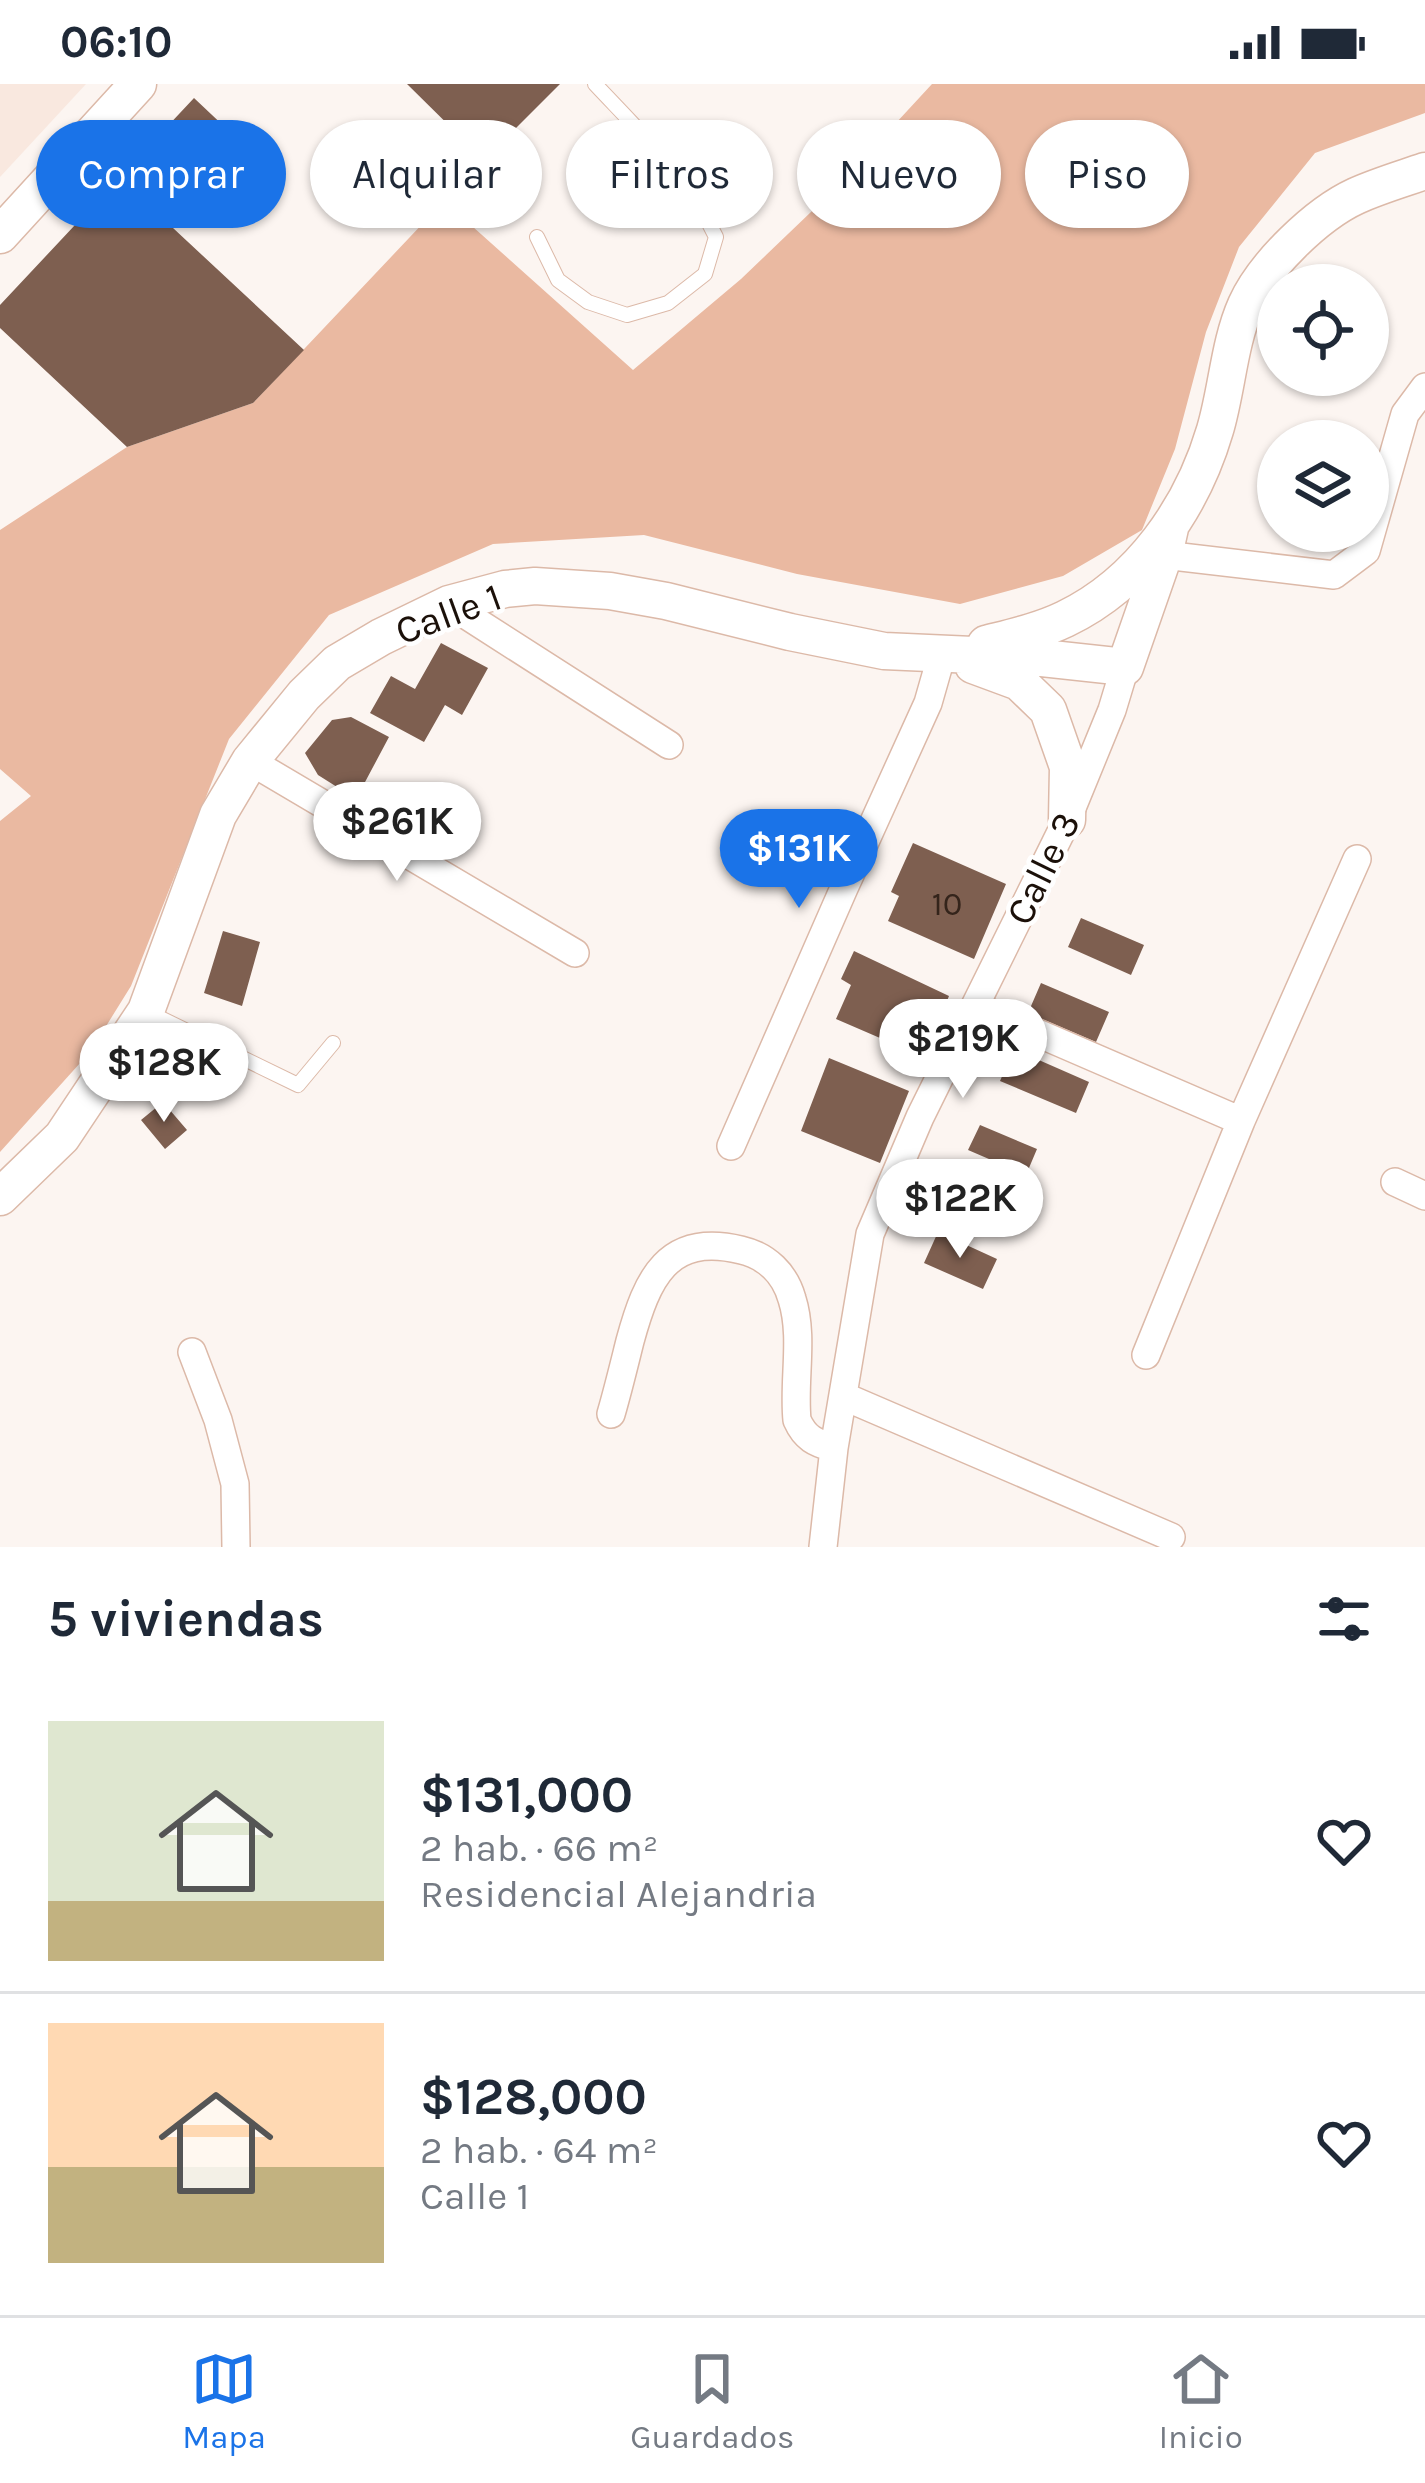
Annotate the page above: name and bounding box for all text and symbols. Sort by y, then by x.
text: 06:10 [60,16,172,68]
chip: Comprar [36,120,286,228]
chip: Alquilar [310,120,542,228]
chip: Filtros [566,120,773,228]
chip: Nuevo [797,120,1001,228]
chip: Piso [1025,120,1189,228]
map controls [1257,264,1389,552]
button: locate [1257,264,1389,396]
button: layers [1257,420,1389,552]
street label: Calle 1 [389,574,508,654]
pin: $261K [313,782,481,884]
text: $261K [340,798,454,844]
street label: Calle 3 [996,805,1090,932]
pin: $131K [715,809,883,911]
text: $131K [747,825,851,871]
house number: 10 [932,885,962,923]
pin: $219K [879,999,1047,1101]
text: $219K [906,1015,1020,1061]
pin: $128K [80,1023,248,1125]
text: $128K [106,1039,222,1085]
pin: $122K [876,1159,1044,1261]
text: $122K [903,1175,1017,1221]
icon: filters [1311,1586,1377,1652]
text: 5 viviendas [48,1589,324,1649]
text: $131,000 [420,1765,633,1825]
icon: home [144,1769,288,1913]
icon: heart [1311,1808,1377,1874]
text: 2 hab. · 66 m² [420,1825,658,1871]
text: Residencial Alejandria [420,1871,817,1917]
text: $128,000 [420,2067,647,2127]
icon: home [144,2071,288,2215]
icon: heart [1311,2110,1377,2176]
text: 2 hab. · 64 m² [420,2127,658,2173]
text: Calle 1 [420,2173,529,2219]
tab: Mapa [182,2346,266,2456]
tab: Guardados [630,2346,794,2456]
tab: Inicio [1159,2346,1243,2456]

